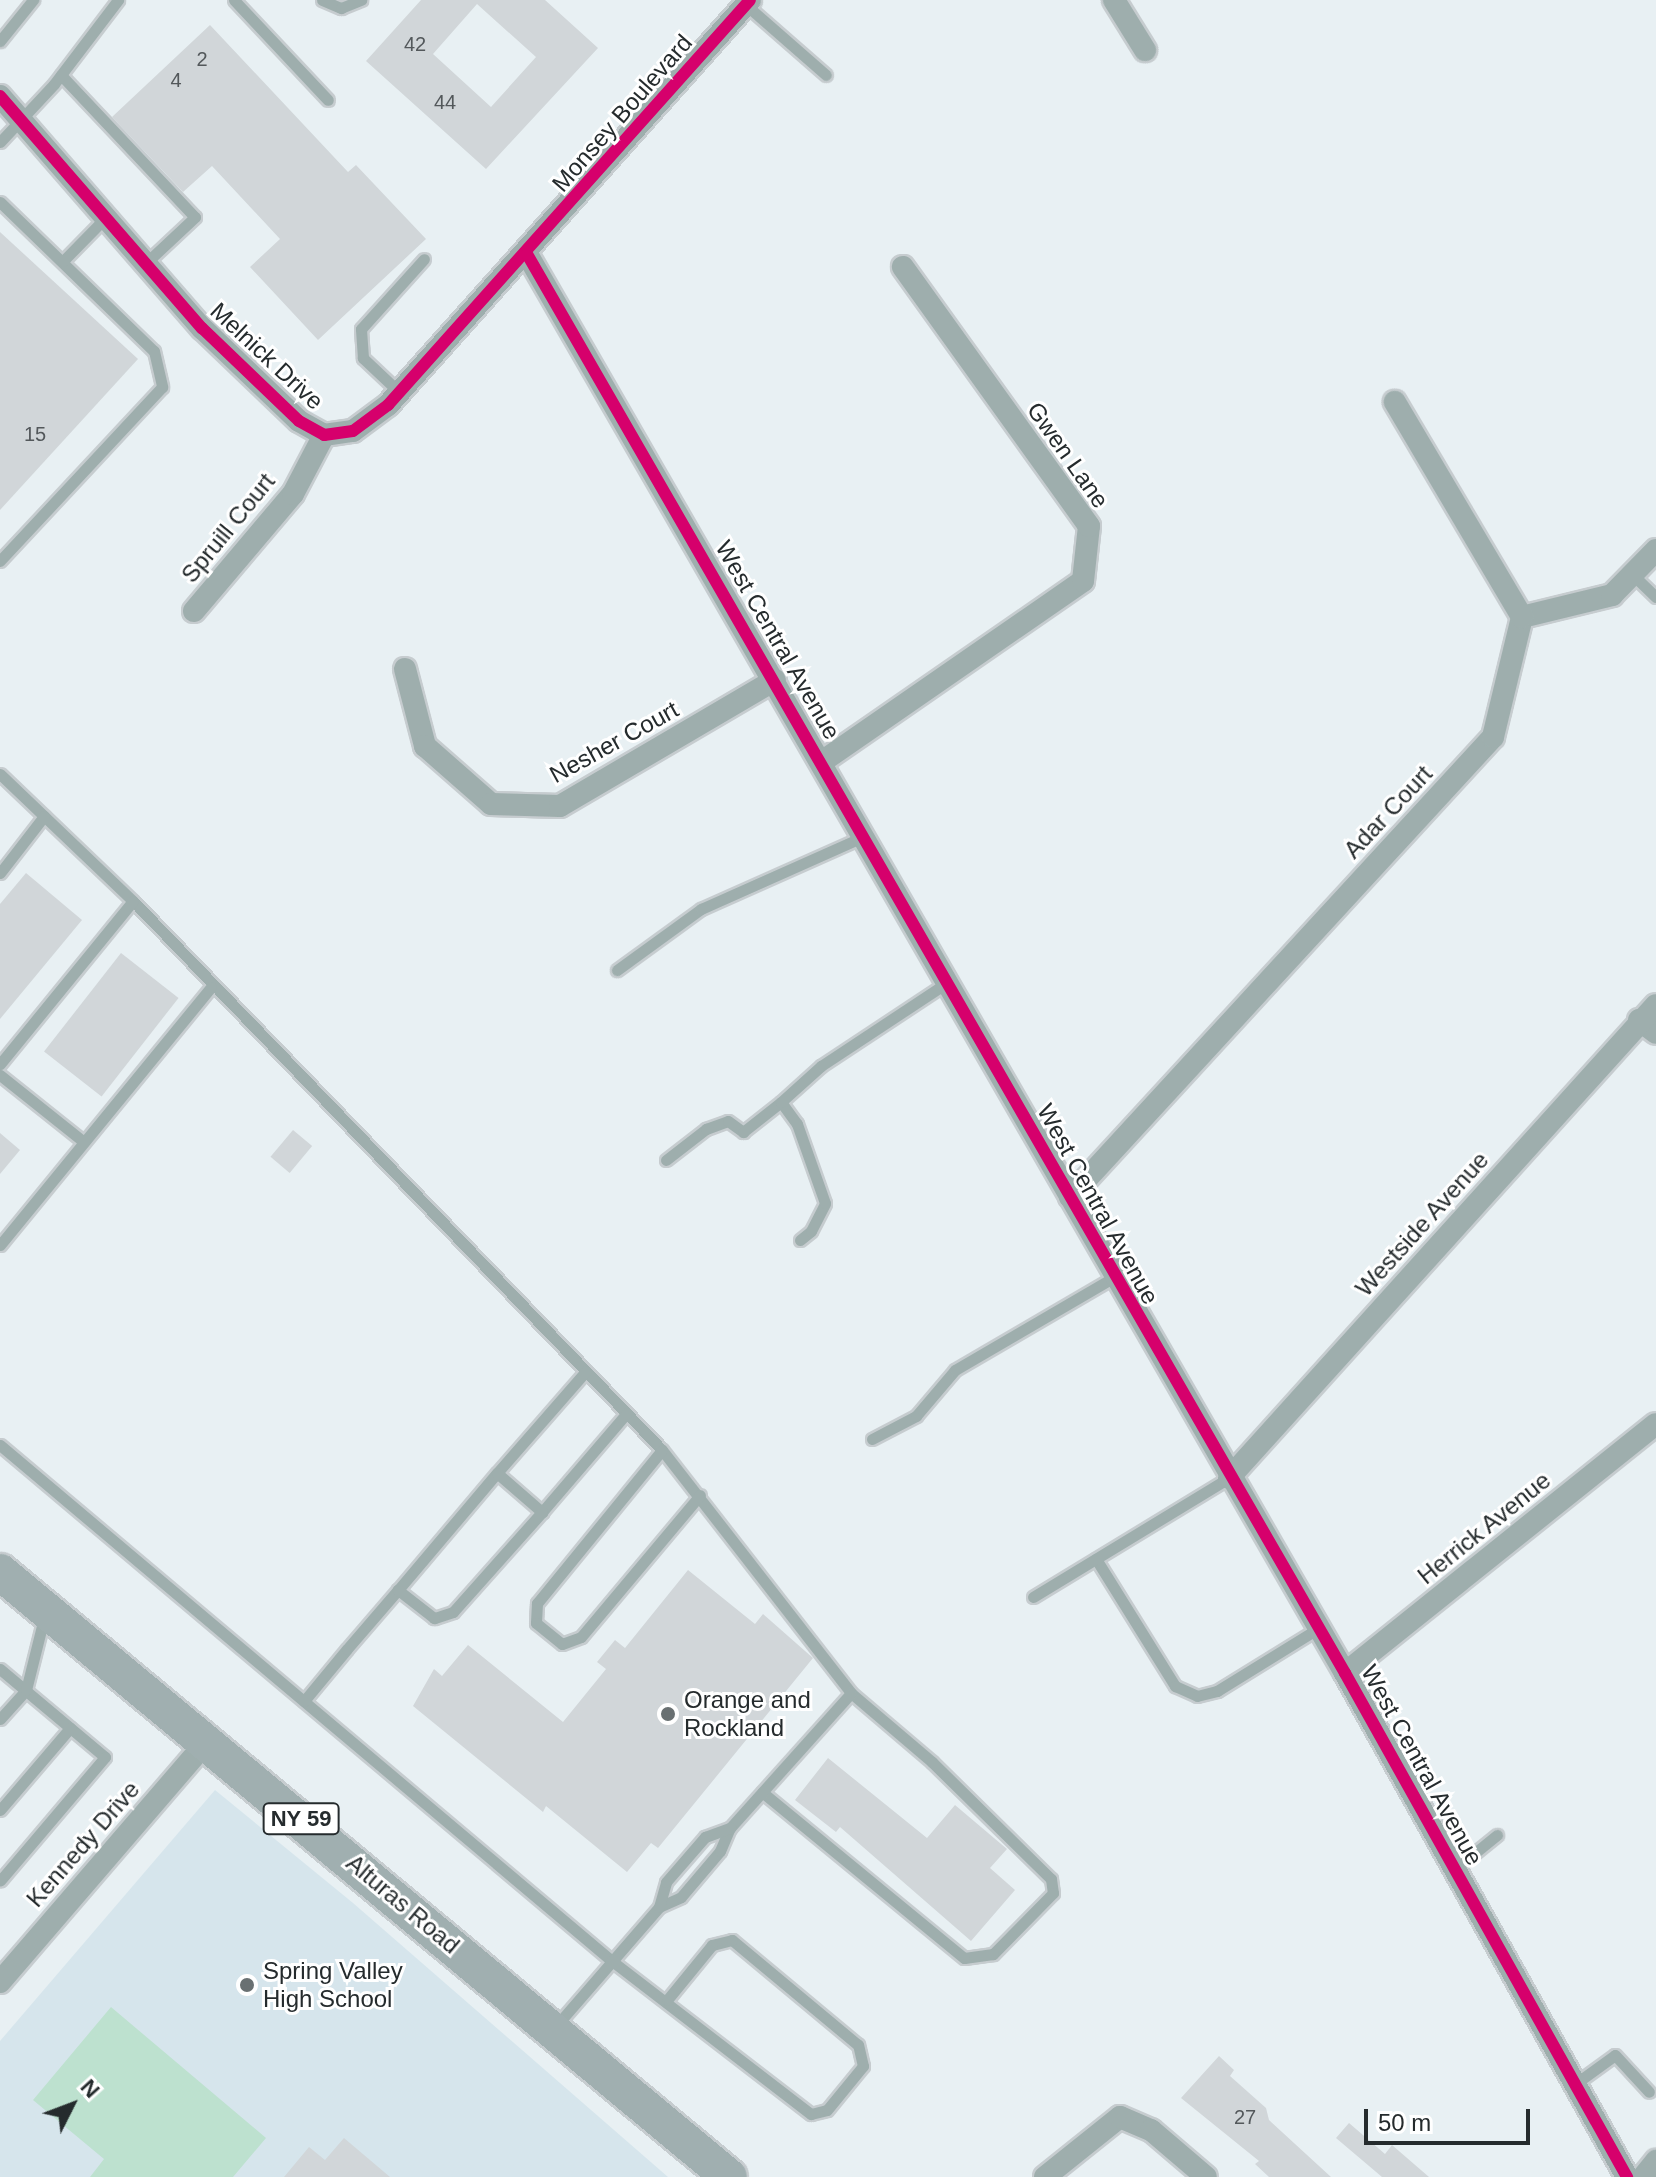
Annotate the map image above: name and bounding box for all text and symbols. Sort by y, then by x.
street label: Monsey Boulevard [546,29,698,197]
house number: 42 [404,32,426,56]
house number: 2 [196,47,208,71]
house number: 4 [170,68,182,92]
house number: 44 [434,90,456,114]
street label: Melnick Drive [205,296,329,416]
street label: Gwen Lane [1021,396,1115,514]
house number: 15 [24,422,46,446]
street label: Spruill Court [175,468,281,588]
street label: West Central Avenue [709,535,847,745]
street label: Nesher Court [545,695,683,789]
street label: Adar Court [1338,760,1438,864]
street label: West Central Avenue [1031,1098,1165,1310]
street label: Westside Avenue [1349,1145,1495,1303]
street label: Herrick Avenue [1411,1465,1557,1591]
street label: West Central Avenue [1355,1659,1489,1871]
place label: Orange and Rockland [684,1686,811,1742]
marker: Orange and Rockland [659,1705,677,1723]
street label: Kennedy Drive [20,1775,146,1913]
road number: NY 59 [261,1801,341,1837]
street label: Alturas Road [341,1848,465,1960]
place label: Spring Valley High School [263,1957,403,2013]
marker: Spring Valley High School [238,1976,256,1994]
north arrow [32,2065,112,2145]
text: N [76,2074,105,2103]
scale bar [1368,2093,1534,2143]
house number: 27 [1234,2105,1256,2129]
text: 50 m [1378,2109,1431,2136]

